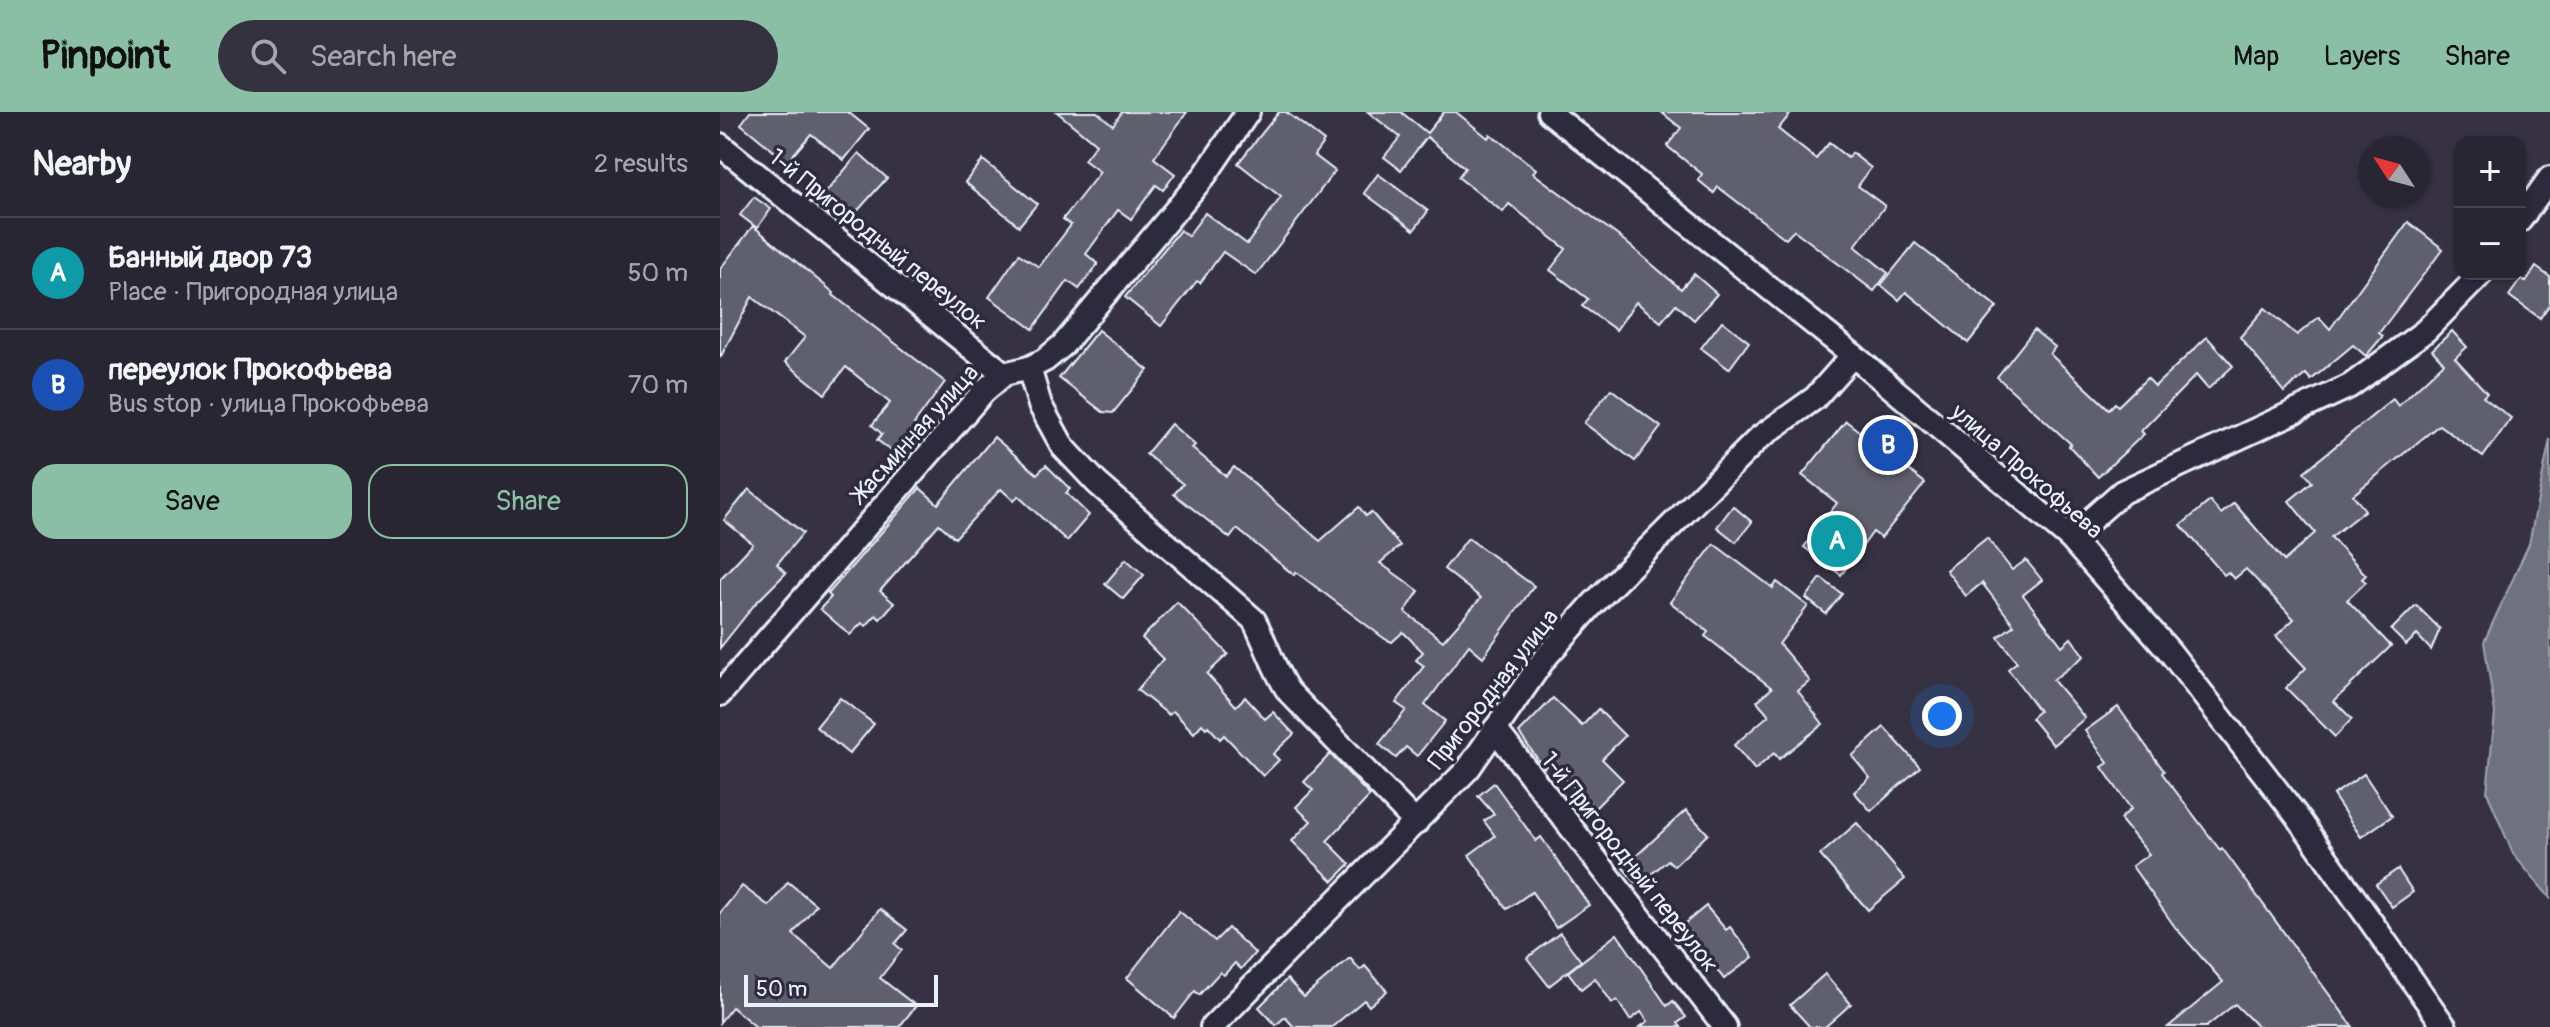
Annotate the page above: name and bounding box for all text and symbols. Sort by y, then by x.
search box [218,20,778,92]
text: Pinpoint [40,32,170,80]
icon: search [246,34,290,78]
text: Search here [310,38,457,75]
text: Map [2233,39,2279,74]
text: Layers [2323,39,2400,74]
text: Share [2444,39,2510,74]
north arrow [2358,136,2430,208]
map controls [2454,136,2526,280]
button: + [2454,136,2526,208]
text: Nearby [32,143,131,186]
street label: 1-й Пригородный переулок [763,143,992,336]
text: 2 results [594,148,688,180]
button: − [2454,208,2526,280]
text: Банный двор 73 [108,239,312,276]
text: A [50,257,66,289]
text: 50 m [627,257,688,289]
text: Place · Пригородная улица [108,276,398,308]
text: переулок Прокофьева [108,351,392,388]
street label: Жасминная улица [843,358,985,511]
text: B [51,369,65,401]
text: 70 m [628,369,688,401]
text: Bus stop · улица Прокофьева [108,388,429,420]
street label: улица Прокофьева [1944,397,2109,545]
pin: B [1862,415,1914,475]
button: Save [32,464,352,539]
button: Share [368,464,688,539]
pin: A [1811,511,1863,571]
street label: Пригородная улица [1422,603,1565,775]
your location [1922,696,1962,736]
street label: 1-й Пригородный переулок [1534,746,1725,978]
scale bar [744,971,938,1007]
text: 50 m [756,975,807,1003]

